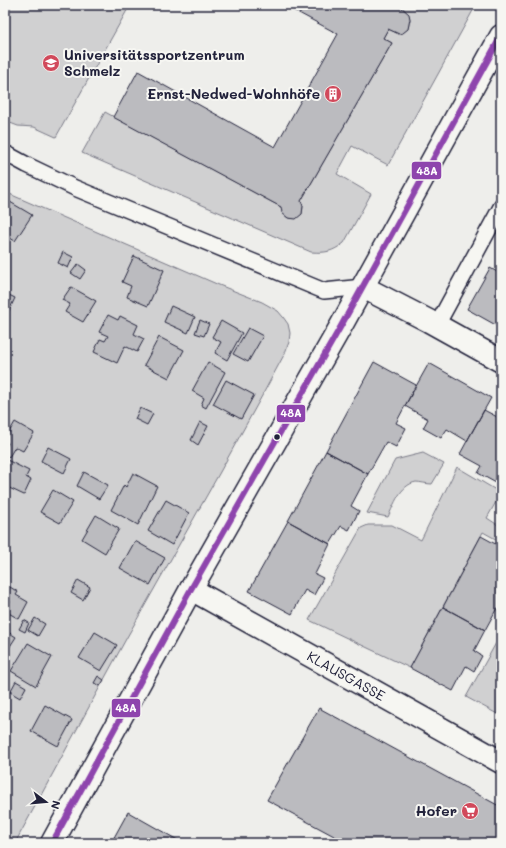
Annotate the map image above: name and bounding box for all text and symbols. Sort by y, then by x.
place label: Universitätssportzentrum Schmelz [64,45,245,80]
school or university icon: Universitätssportzentrum Schmelz [41,53,61,73]
place label: Ernst-Nedwed-Wohnhöfe [147,84,320,103]
building icon: Ernst-Nedwed-Wohnhöfe [323,84,343,104]
line badge: 48A [411,161,442,180]
text: 48A [416,163,438,178]
line badge: 48A [276,404,306,423]
text: 48A [280,405,302,420]
unlabelled marker [272,432,282,442]
street label: KLAUSGASSE [304,646,389,705]
line badge: 48A [111,698,141,718]
text: 48A [115,700,137,715]
north arrow [26,782,66,822]
text: N [48,799,64,811]
place label: Hofer [416,801,457,820]
supermarket icon: Hofer [460,801,480,821]

